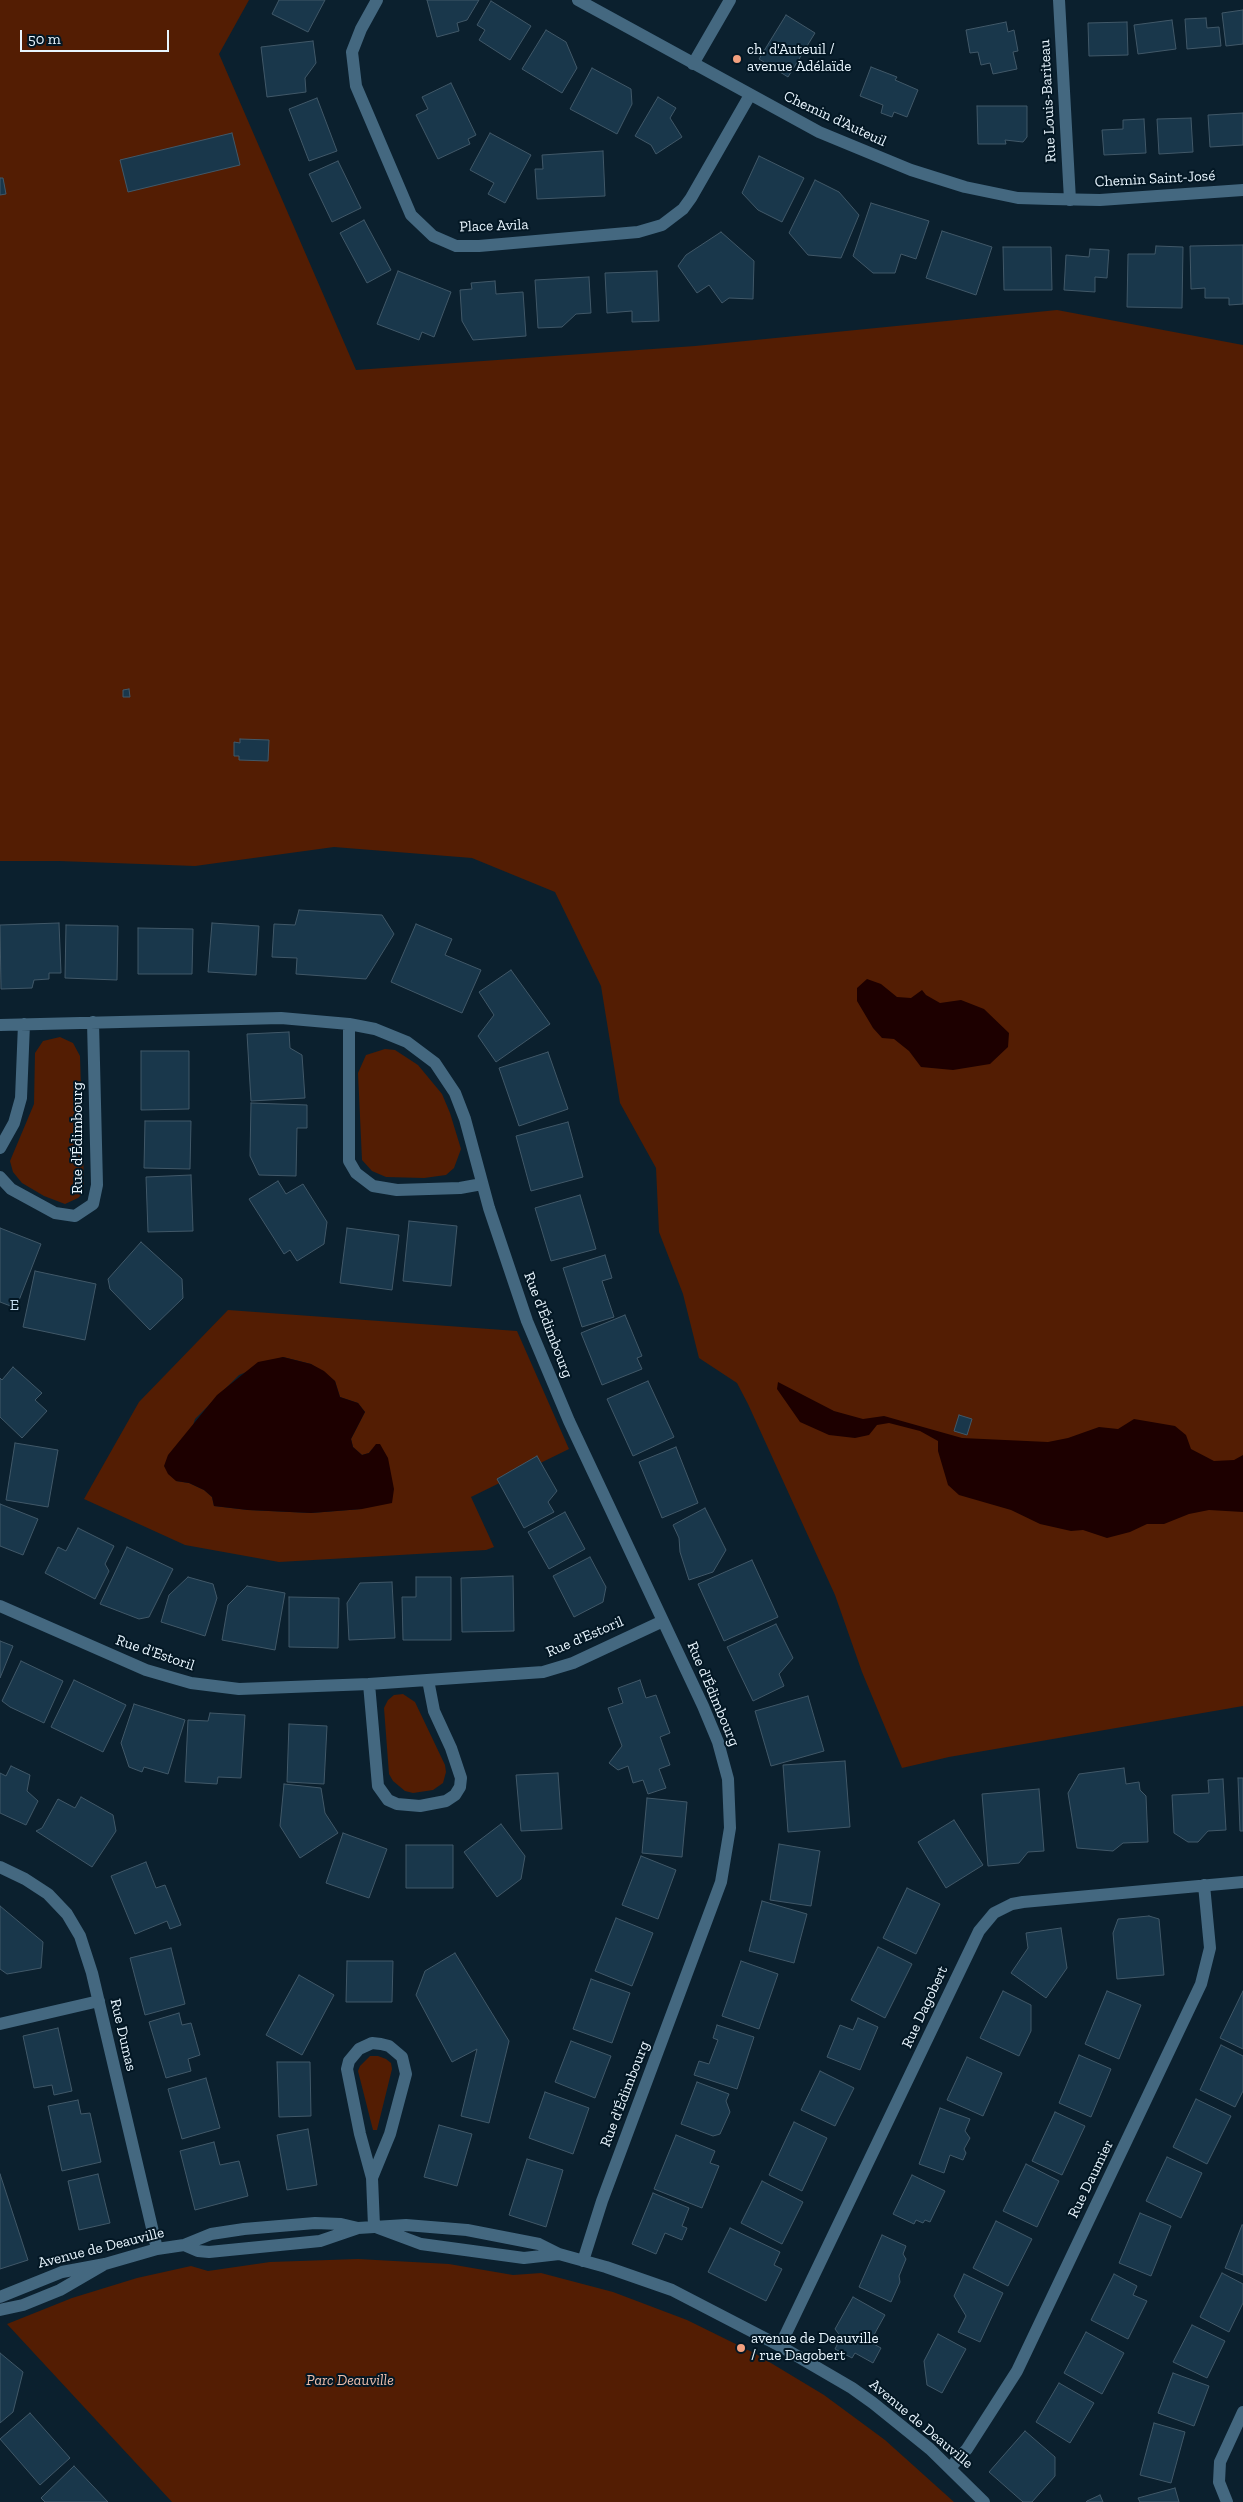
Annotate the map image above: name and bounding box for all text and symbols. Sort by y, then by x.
scale bar [22,20,171,52]
text: 50 m [28,30,61,48]
street label: Rue Louis-Bariteau [1036,39,1060,163]
place label: ch. d'Auteuil / avenue Adélaïde [747,41,851,76]
marker: ch. d'Auteuil / avenue Adélaïde [731,53,743,65]
street label: Chemin d'Auteuil [781,87,889,151]
street label: Chemin Saint-José [1094,167,1216,191]
street label: Place Avila [459,216,529,236]
street label: Rue d'Édimbourg [69,1082,87,1194]
street label: Rue d'Édimbourg [520,1270,576,1380]
district label: E [10,1295,20,1315]
street label: Rue d'Estoril [544,1613,626,1661]
street label: Rue d'Estoril [113,1631,197,1675]
street label: Rue d'Édimbourg [683,1639,743,1749]
street label: Rue Dagobert [898,1963,952,2051]
street label: Rue Dumas [106,1997,140,2073]
street label: Rue d'Édimbourg [597,2039,653,2149]
street label: Rue Daumier [1064,2137,1118,2221]
street label: Avenue de Deauville [36,2224,166,2272]
place label: avenue de Deauville / rue Dagobert [751,2330,878,2365]
marker: avenue de Deauville / rue Dagobert [735,2342,747,2354]
park label: Parc Deauville [306,2372,394,2390]
street label: Avenue de Deauville [866,2375,976,2473]

